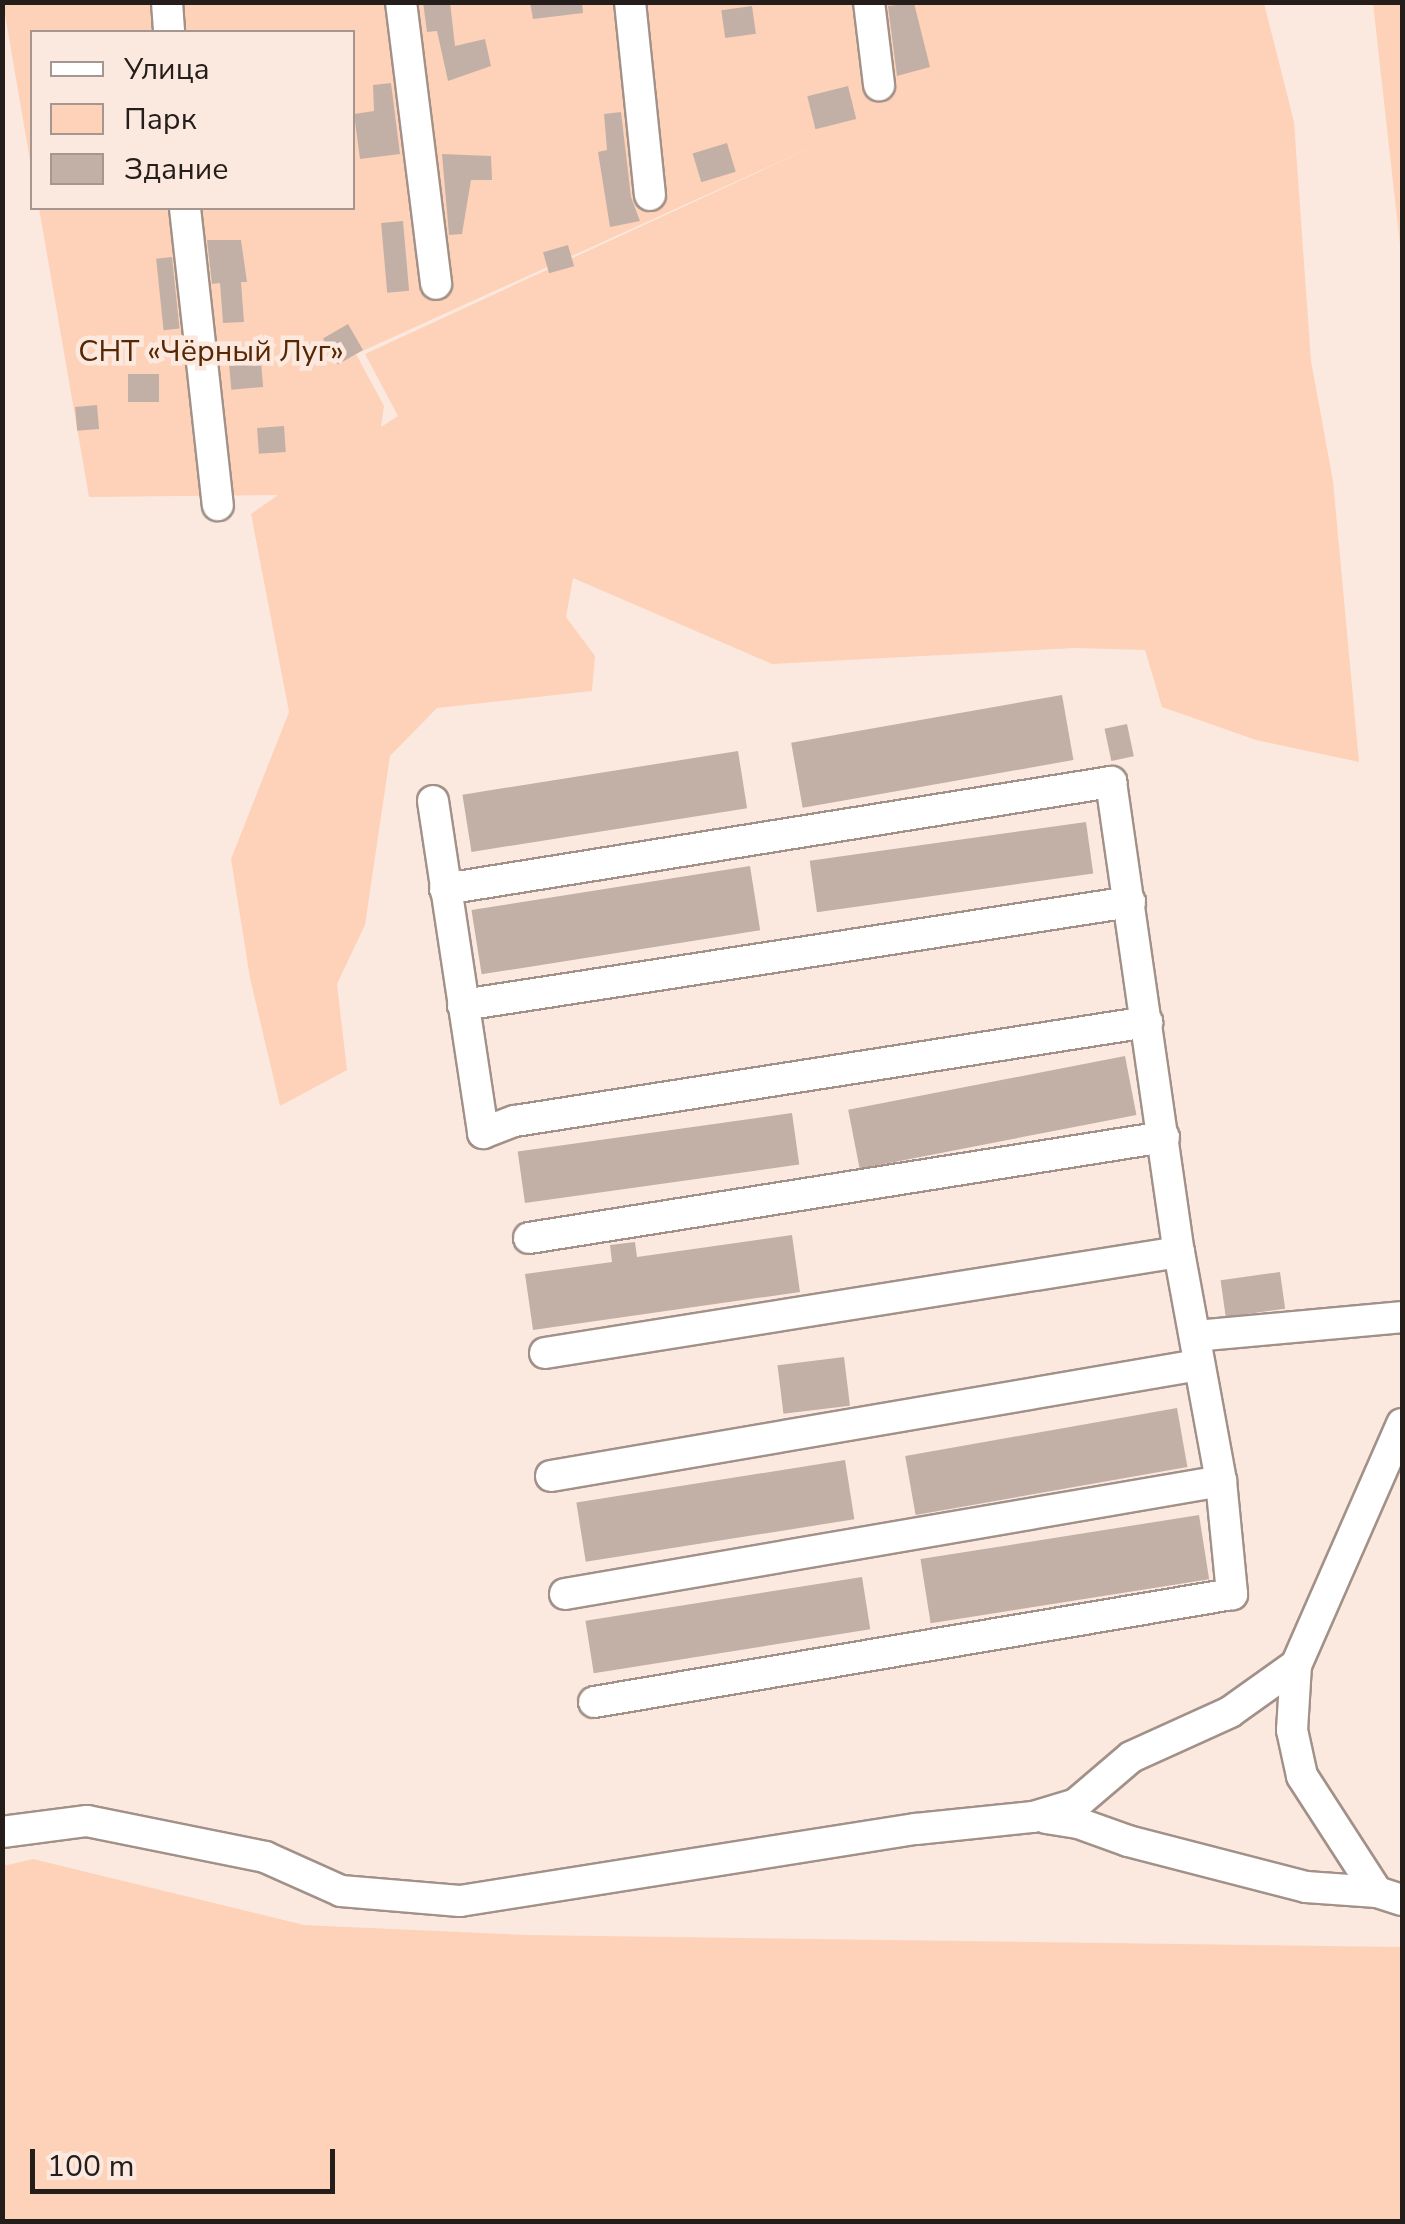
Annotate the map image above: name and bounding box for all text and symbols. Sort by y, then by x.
legend [30,30,355,210]
text: Улица [124,49,210,90]
text: Парк [124,99,196,140]
text: Здание [124,149,229,190]
park label: СНТ «Чёрный Луг» [78,334,344,370]
scale bar [35,2129,340,2191]
text: 100 m [47,2146,134,2187]

